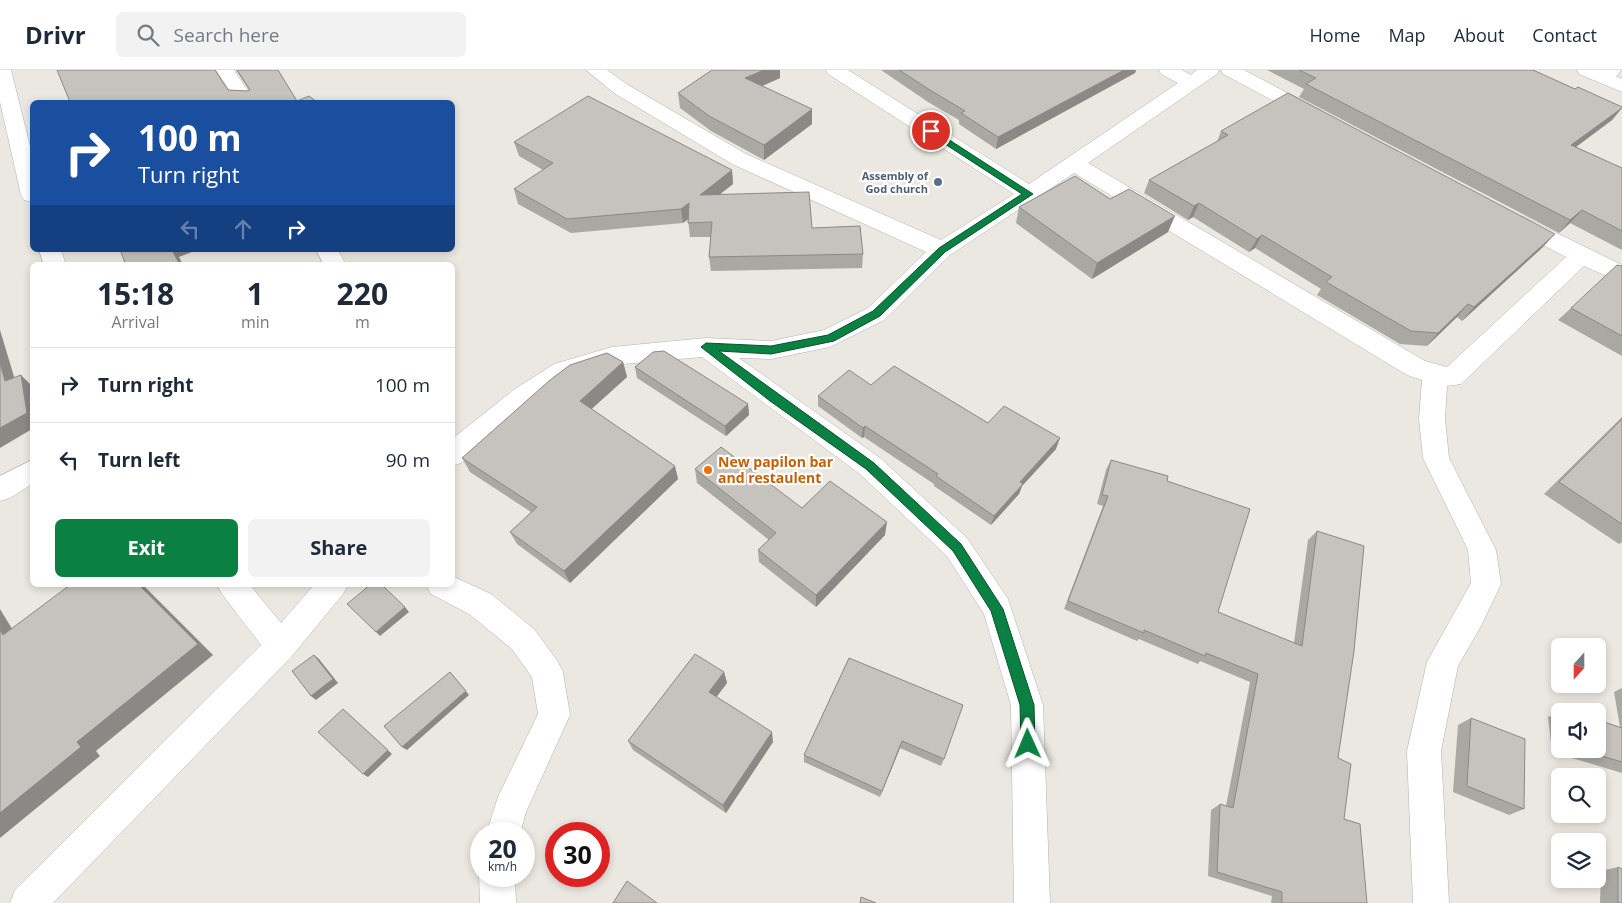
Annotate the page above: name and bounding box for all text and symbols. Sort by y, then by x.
search box [116,12,466,57]
text: Drivr [25,18,86,51]
icon: search [134,21,162,49]
text: Search here [174,22,279,48]
text: Home [1310,23,1360,47]
text: Map [1388,23,1426,47]
text: About [1454,23,1504,47]
text: Contact [1532,23,1597,47]
pin [910,110,952,152]
text: 100 m [138,114,242,161]
icon: arrive [917,117,945,145]
icon: right [55,120,120,185]
text: Turn right [138,159,240,189]
place label: Assembly of God church [862,168,929,196]
marker: Assembly of God church [932,176,944,188]
icon: left [176,215,204,243]
icon: ahead [229,215,257,243]
icon: right [282,215,310,243]
text: 15:18 [97,273,174,314]
text: 1 [247,273,264,314]
text: 220 [337,273,388,314]
text: Arrival [111,311,160,333]
text: min [241,311,270,333]
text: m [355,311,370,333]
icon: right [55,371,83,399]
text: Turn right [98,372,193,398]
text: 100 m [375,372,430,398]
icon: left [55,446,83,474]
text: Turn left [98,447,180,473]
text: 90 m [386,447,430,473]
place label: New papilon bar and restaulent [718,452,834,487]
marker: New papilon bar and restaulent [702,464,714,476]
button: Exit [55,519,238,577]
button: Share [248,519,430,577]
north arrow [1551,638,1606,692]
map controls [1551,638,1606,888]
button: sound [1551,703,1606,758]
position arrow [1001,717,1053,769]
button: search [1551,768,1606,823]
speed limit sign: 30 [545,822,610,887]
text: 20 [488,831,517,865]
button: layers [1551,833,1606,888]
text: km/h [488,858,517,875]

